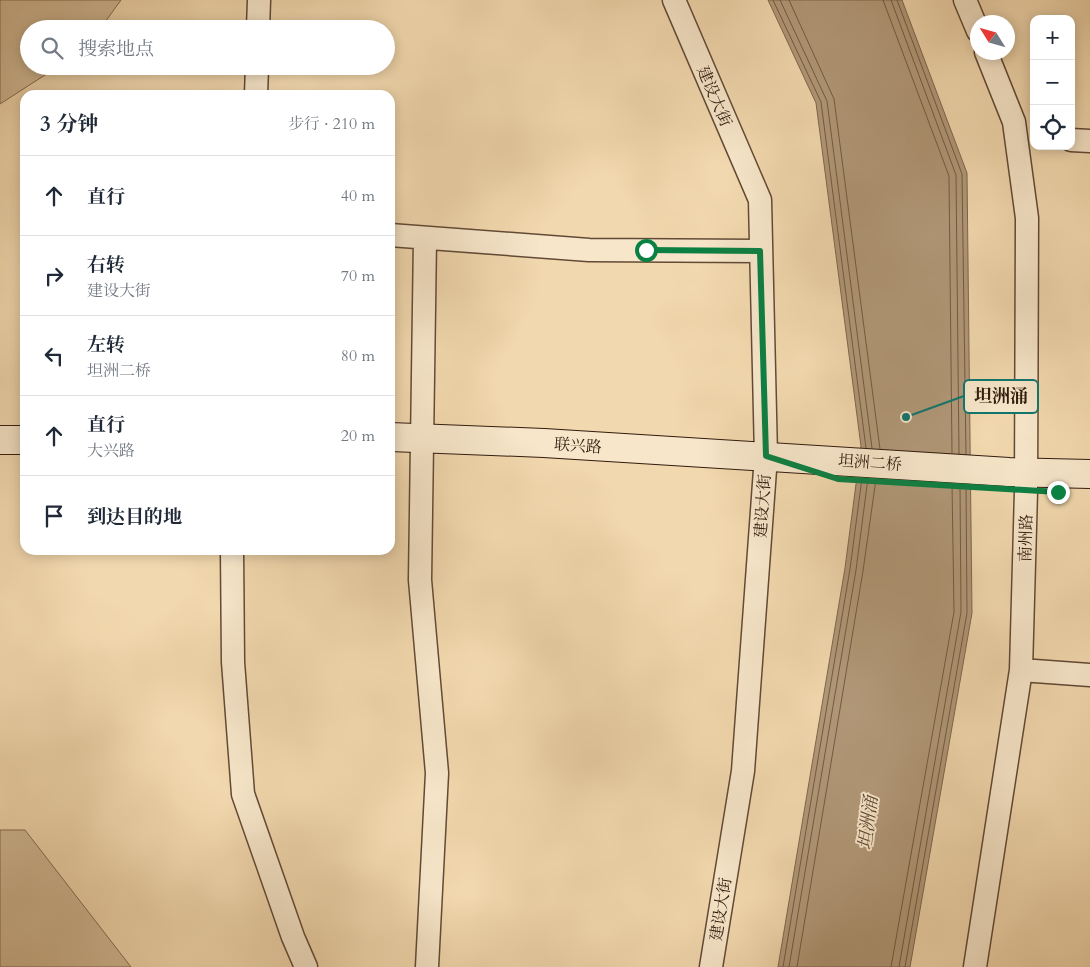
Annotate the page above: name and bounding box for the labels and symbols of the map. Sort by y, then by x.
north arrow [970,15,1015,60]
street label: 建设大街 [691,63,737,130]
route start [635,239,658,262]
callout: 坦洲涌 [964,380,1038,413]
text: 坦洲涌 [974,384,1028,409]
street label: 联兴路 [553,433,603,459]
street label: 坦洲二桥 [837,450,903,476]
street label: 建设大街 [750,473,776,539]
route end [1047,481,1070,504]
street label: 南州路 [1014,514,1038,562]
water label: 坦洲涌 [853,793,884,851]
street label: 建设大街 [705,876,737,942]

